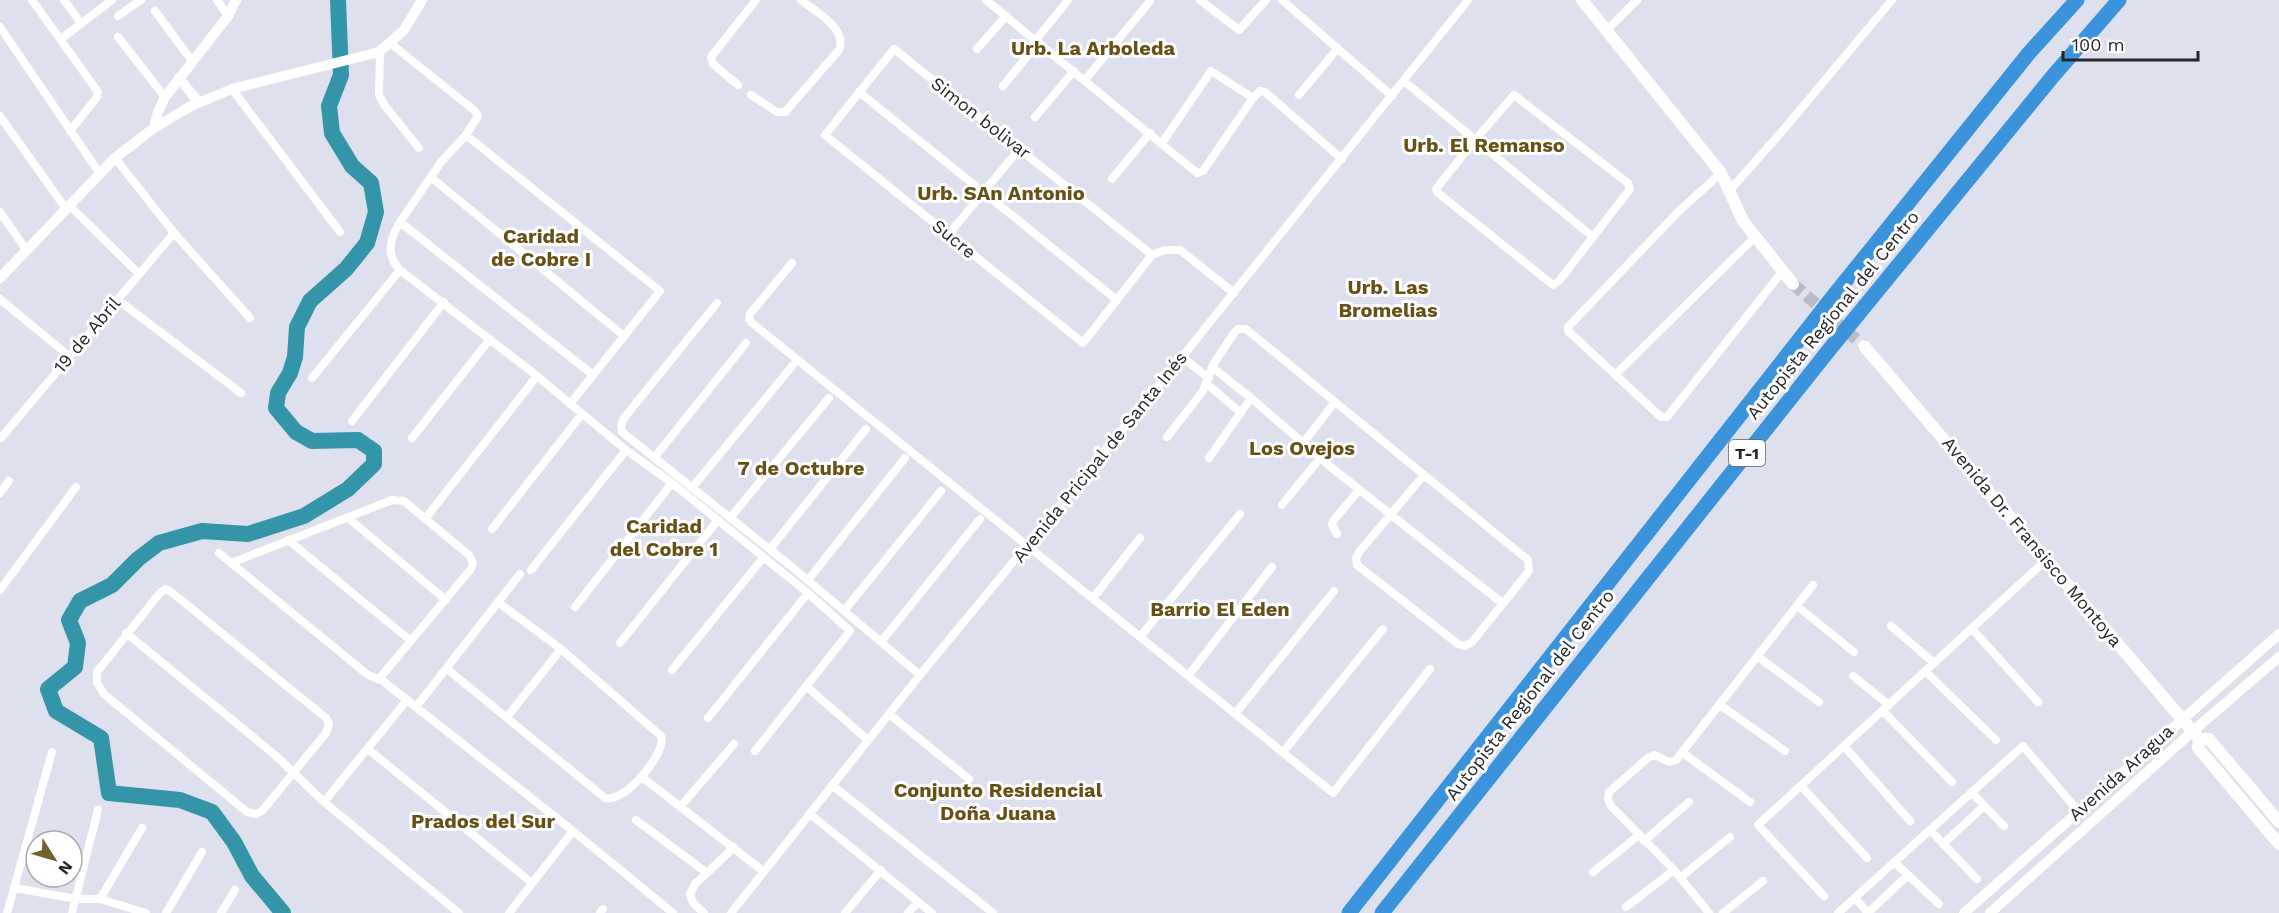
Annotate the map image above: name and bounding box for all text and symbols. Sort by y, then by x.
scale bar [2063,24,2198,62]
text: 100 m [2072,34,2125,55]
district label: Urb. La Arboleda [1011,36,1175,60]
street label: Simon bolivar [927,72,1035,163]
district label: Urb. El Remanso [1403,133,1565,157]
district label: Urb. SAn Antonio [917,181,1085,205]
street label: Autopista Regional del Centro [1742,206,1923,423]
street label: Sucre [928,215,980,263]
district label: Caridad de Cobre I [491,224,591,271]
district label: Urb. Las Bromelias [1338,275,1438,322]
street label: 19 de Abril [49,292,125,377]
street label: Avenida Pricipal de Santa Inés [1008,347,1191,566]
street label: Avenida Dr. Fransisco Montoya [1938,432,2126,651]
district label: Los Ovejos [1249,436,1355,460]
road number: T-1 [1729,440,1765,466]
district label: 7 de Octubre [737,456,865,480]
district label: Caridad del Cobre 1 [610,514,718,561]
street label: Autopista Regional del Centro [1441,585,1618,804]
district label: Barrio El Eden [1150,597,1290,621]
street label: Avenida Aragua [2064,720,2177,825]
district label: Conjunto Residencial Doña Juana [894,778,1103,825]
district label: Prados del Sur [411,809,555,833]
north arrow [24,829,84,889]
text: N [54,857,77,878]

